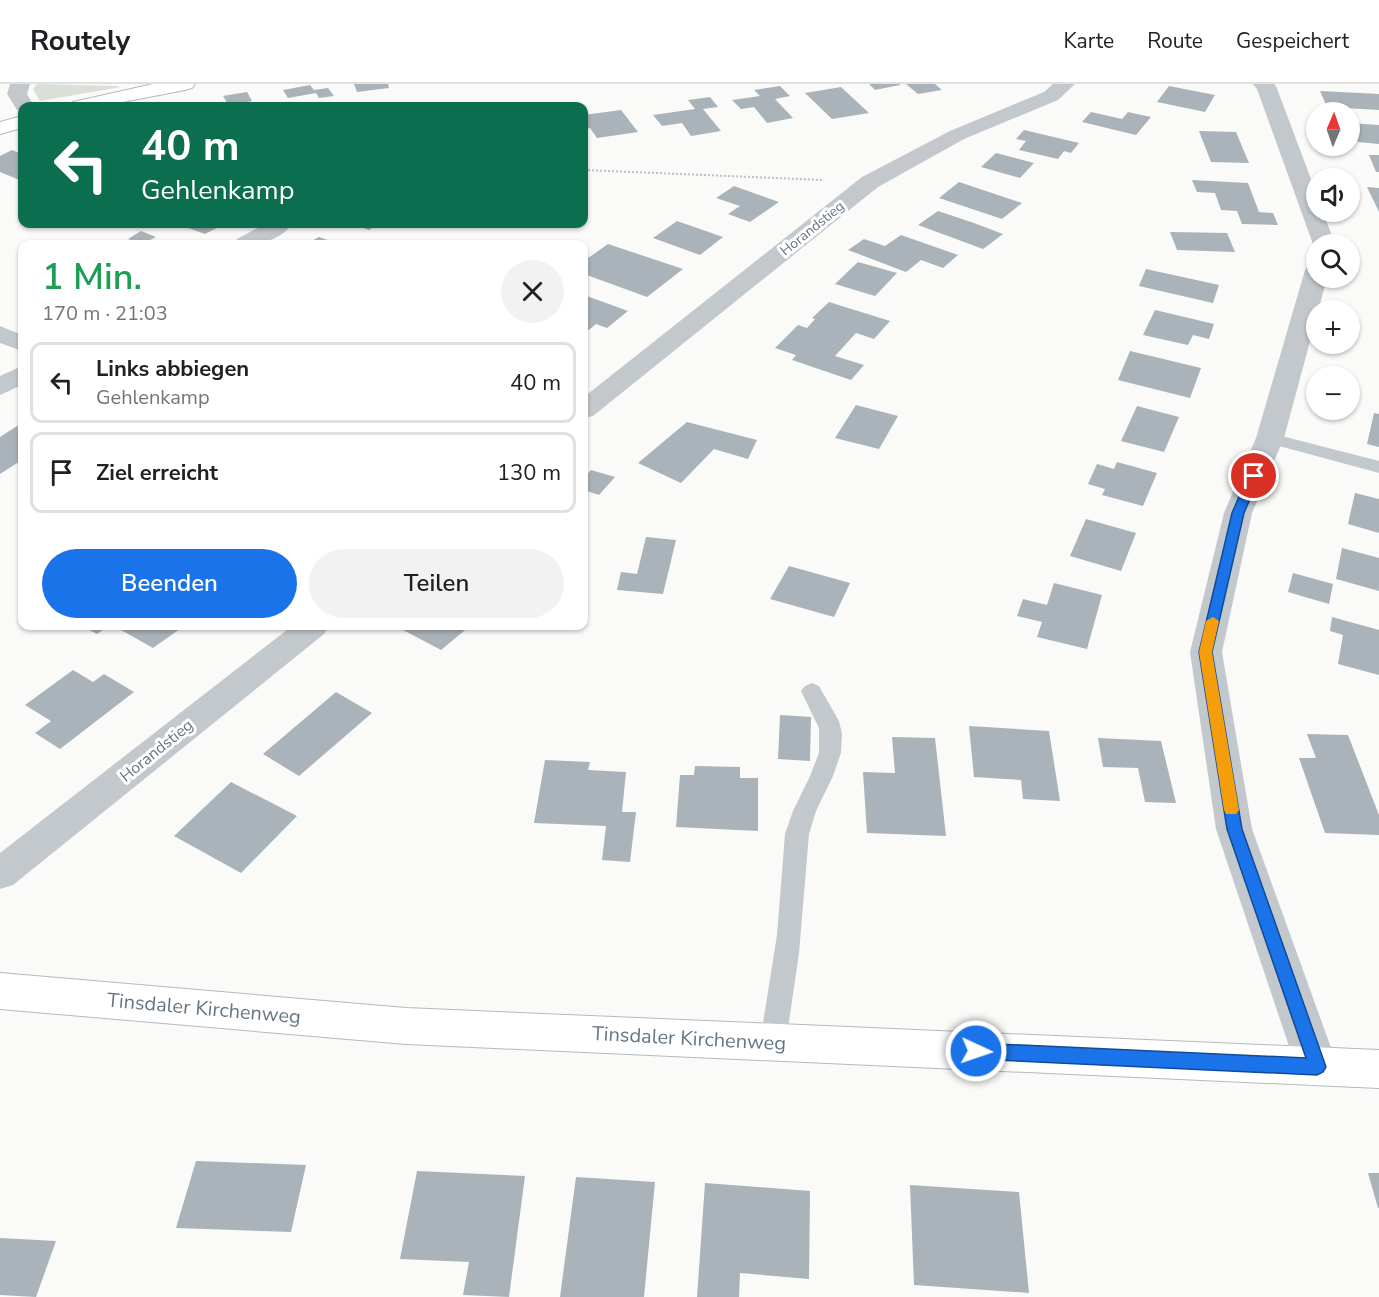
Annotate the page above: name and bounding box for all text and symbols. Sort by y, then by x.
text: Routely [30,22,130,60]
text: Karte [1064,27,1114,55]
text: Route [1147,27,1203,55]
text: Gespeichert [1236,27,1349,55]
north arrow [1306,102,1360,156]
map controls [1306,102,1360,420]
text: 40 m [141,118,240,175]
icon: left [42,126,120,204]
button: sound [1306,168,1360,222]
text: Gehlenkamp [141,172,294,209]
street label: Horandstieg [776,197,848,260]
button: search [1306,234,1360,288]
text: 1 Min. [42,253,142,302]
button: close [501,260,564,323]
text: 170 m · 21:03 [42,300,168,327]
button: + [1306,300,1360,354]
text: Links abbiegen [96,354,249,384]
icon: left [45,366,78,399]
button: − [1306,366,1360,420]
text: 40 m [510,368,561,398]
text: Gehlenkamp [96,384,210,411]
pin [1228,450,1279,501]
icon: arrive [45,456,78,489]
text: Ziel erreicht [96,458,218,488]
text: 130 m [497,458,561,488]
icon: arrive [1237,459,1270,492]
button: Beenden [42,549,297,618]
button: Teilen [309,549,564,618]
street label: Horandstieg [115,714,198,787]
street label: Tinsdaler Kirchenweg [106,987,302,1030]
position arrow [944,1019,1008,1083]
street label: Tinsdaler Kirchenweg [591,1020,787,1057]

